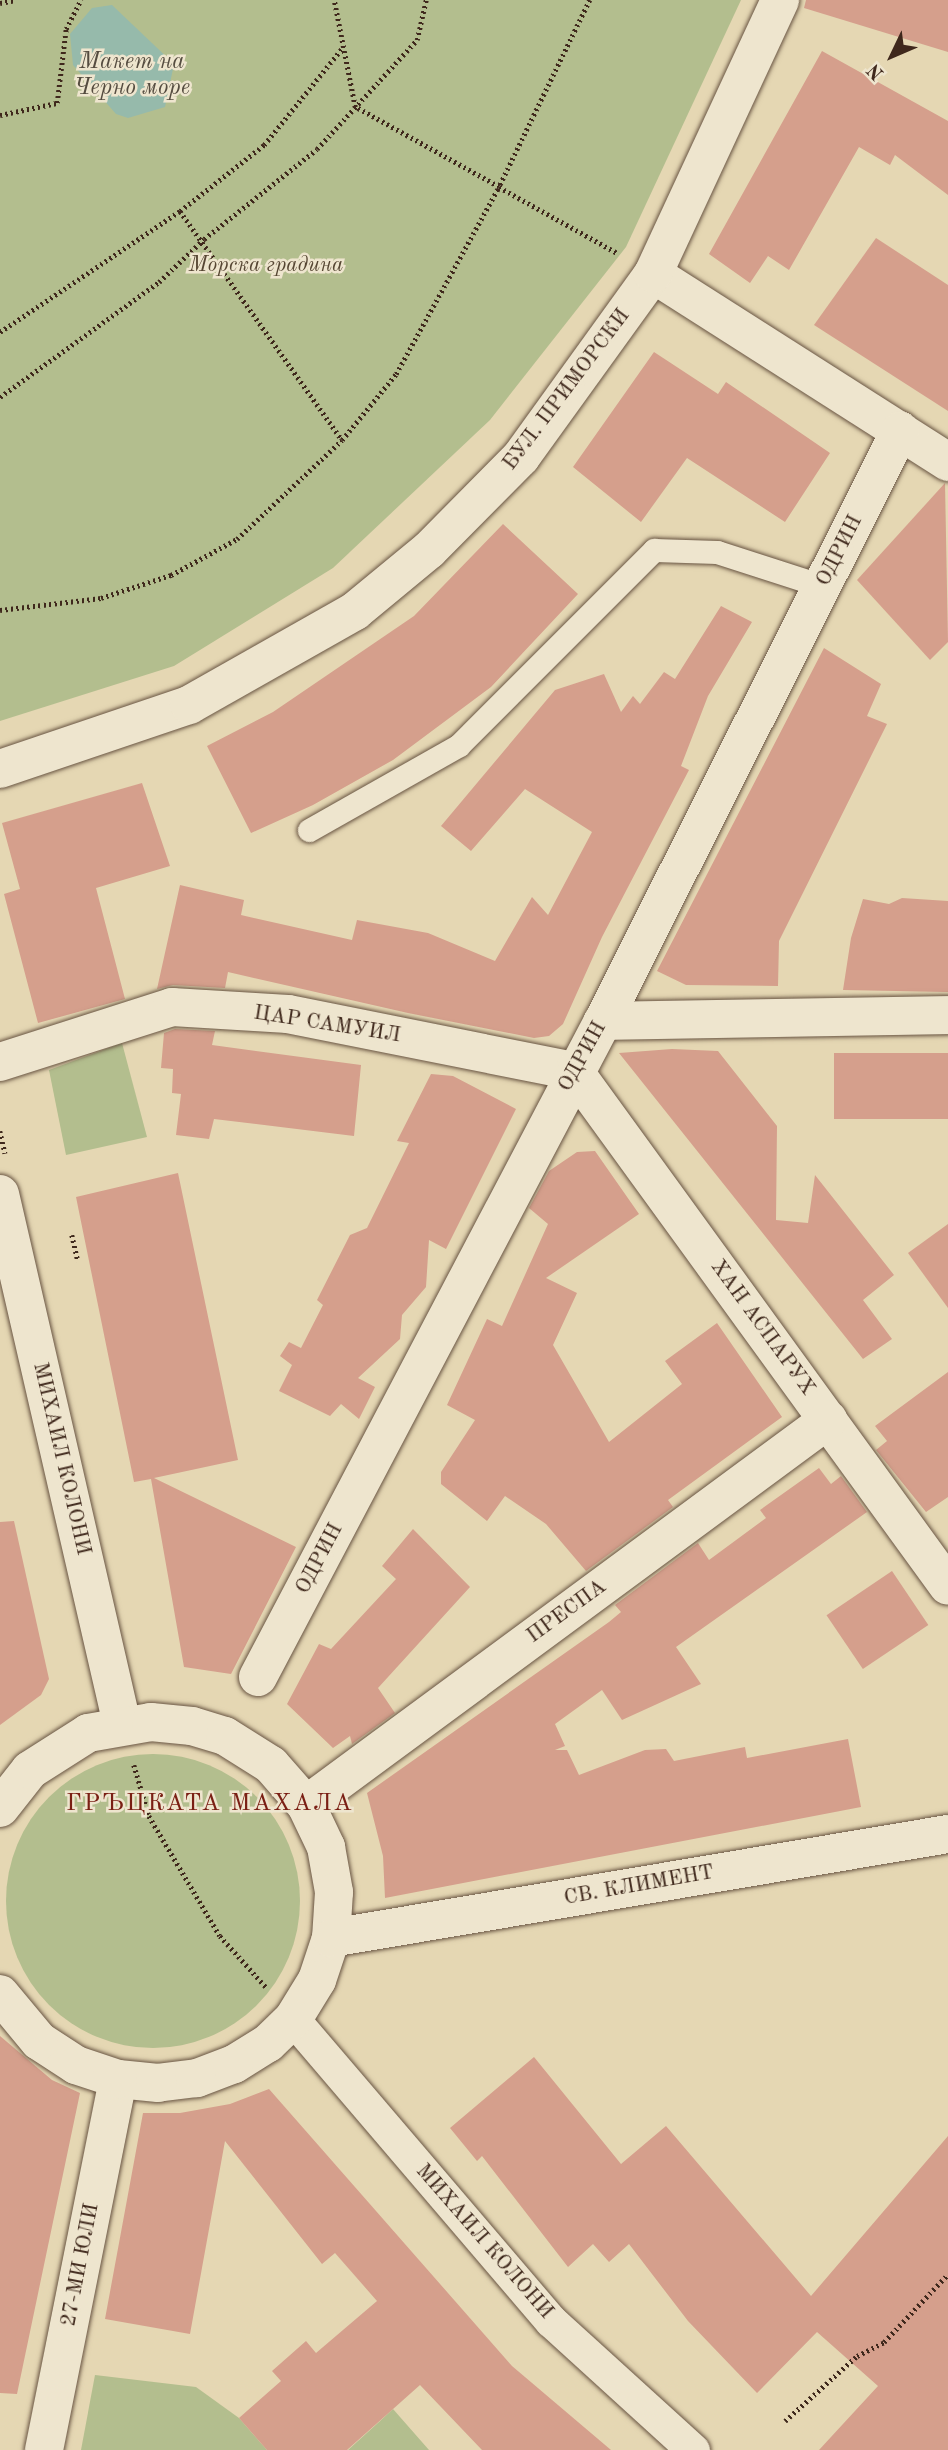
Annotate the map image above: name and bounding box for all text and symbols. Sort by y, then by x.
north arrow [857,21,927,91]
water label: Макет на Черно море [74,48,190,102]
text: N [865,59,888,83]
park label: Морска градина [189,253,343,279]
street label: БУЛ. ПРИМОРСКИ [498,304,636,476]
street label: ОДРИН [811,511,869,591]
street label: ЦАР САМУИЛ [252,1001,402,1049]
street label: ОДРИН [554,1018,612,1096]
street label: ХАН АСПАРУХ [704,1255,820,1401]
street label: МИХАИЛ КОЛОНИ [27,1360,95,1558]
street label: ОДРИН [291,1519,349,1599]
street label: ПРЕСПА [522,1575,612,1649]
district label: ГРЪЦКАТА МАХАЛА [68,1791,352,1819]
street label: СВ. КЛИМЕНТ [562,1860,716,1912]
street label: МИХАИЛ КОЛОНИ [410,2159,558,2325]
street label: 27-МИ ЮЛИ [57,2201,105,2329]

